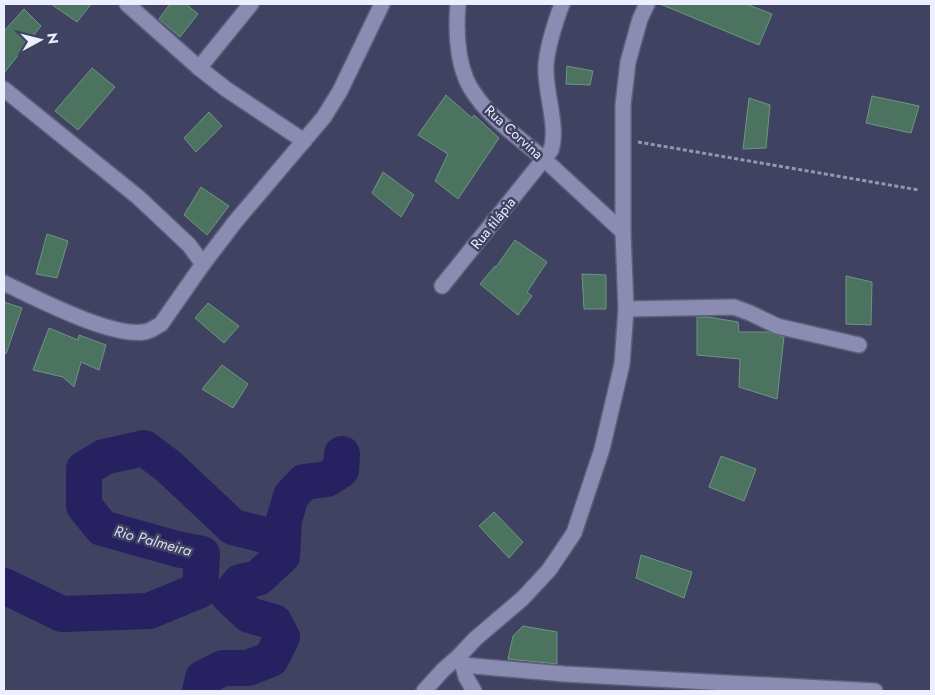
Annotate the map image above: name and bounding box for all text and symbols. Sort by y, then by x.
north arrow [15,15,65,65]
text: N [42,32,64,45]
street label: Rua Corvina [480,100,548,164]
street label: Rua tilápia [466,193,520,253]
water label: Rio Palmeira [112,520,195,562]

